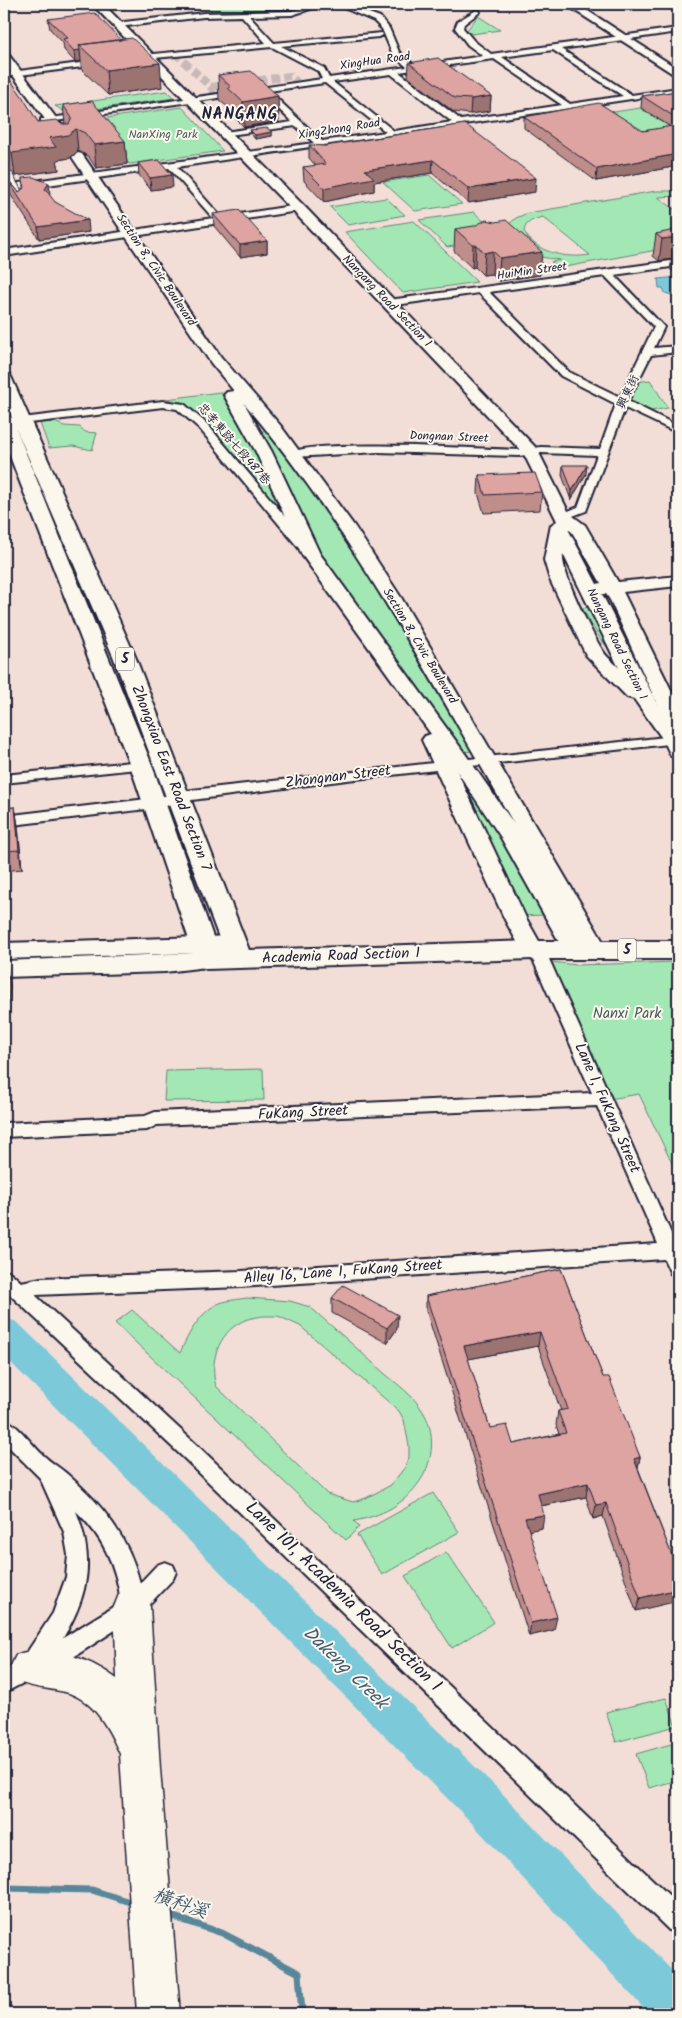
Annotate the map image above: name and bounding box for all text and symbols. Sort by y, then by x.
street label: XingHua Road [339,47,412,75]
district label: NANGANG [202,102,278,127]
street label: XingZhong Road [297,113,382,145]
park label: NanXing Park [128,125,198,144]
street label: Section 8, Civic Boulevard [111,210,201,331]
street label: Nangang Road Section 1 [338,250,436,352]
street label: HuiMin Street [496,257,569,285]
street label: 興東街 [612,372,644,412]
street label: 忠孝東路七段487巷 [193,399,275,489]
street label: Dongnan Street [409,426,489,448]
street label: Section 8, Civic Boulevard [378,585,463,708]
street label: Nangang Road Section 1 [582,585,652,703]
road number: 5 [116,648,134,671]
street label: Zhongxiao East Road Section 7 [124,681,218,876]
street label: Zhongnan Street [284,759,392,795]
road number: 5 [618,938,636,962]
street label: Academia Road Section 1 [262,941,421,971]
park label: Nanxi Park [593,1002,662,1026]
street label: Lane 1, FuKang Street [568,1039,647,1177]
street label: FuKang Street [257,1099,349,1127]
street label: Alley 16, Lane 1, FuKang Street [243,1253,443,1291]
street label: Lane 101, Academia Road Section 1 [238,1495,448,1699]
water label: Dakeng Creek [295,1619,397,1719]
water label: 橫科溪 [148,1881,213,1928]

